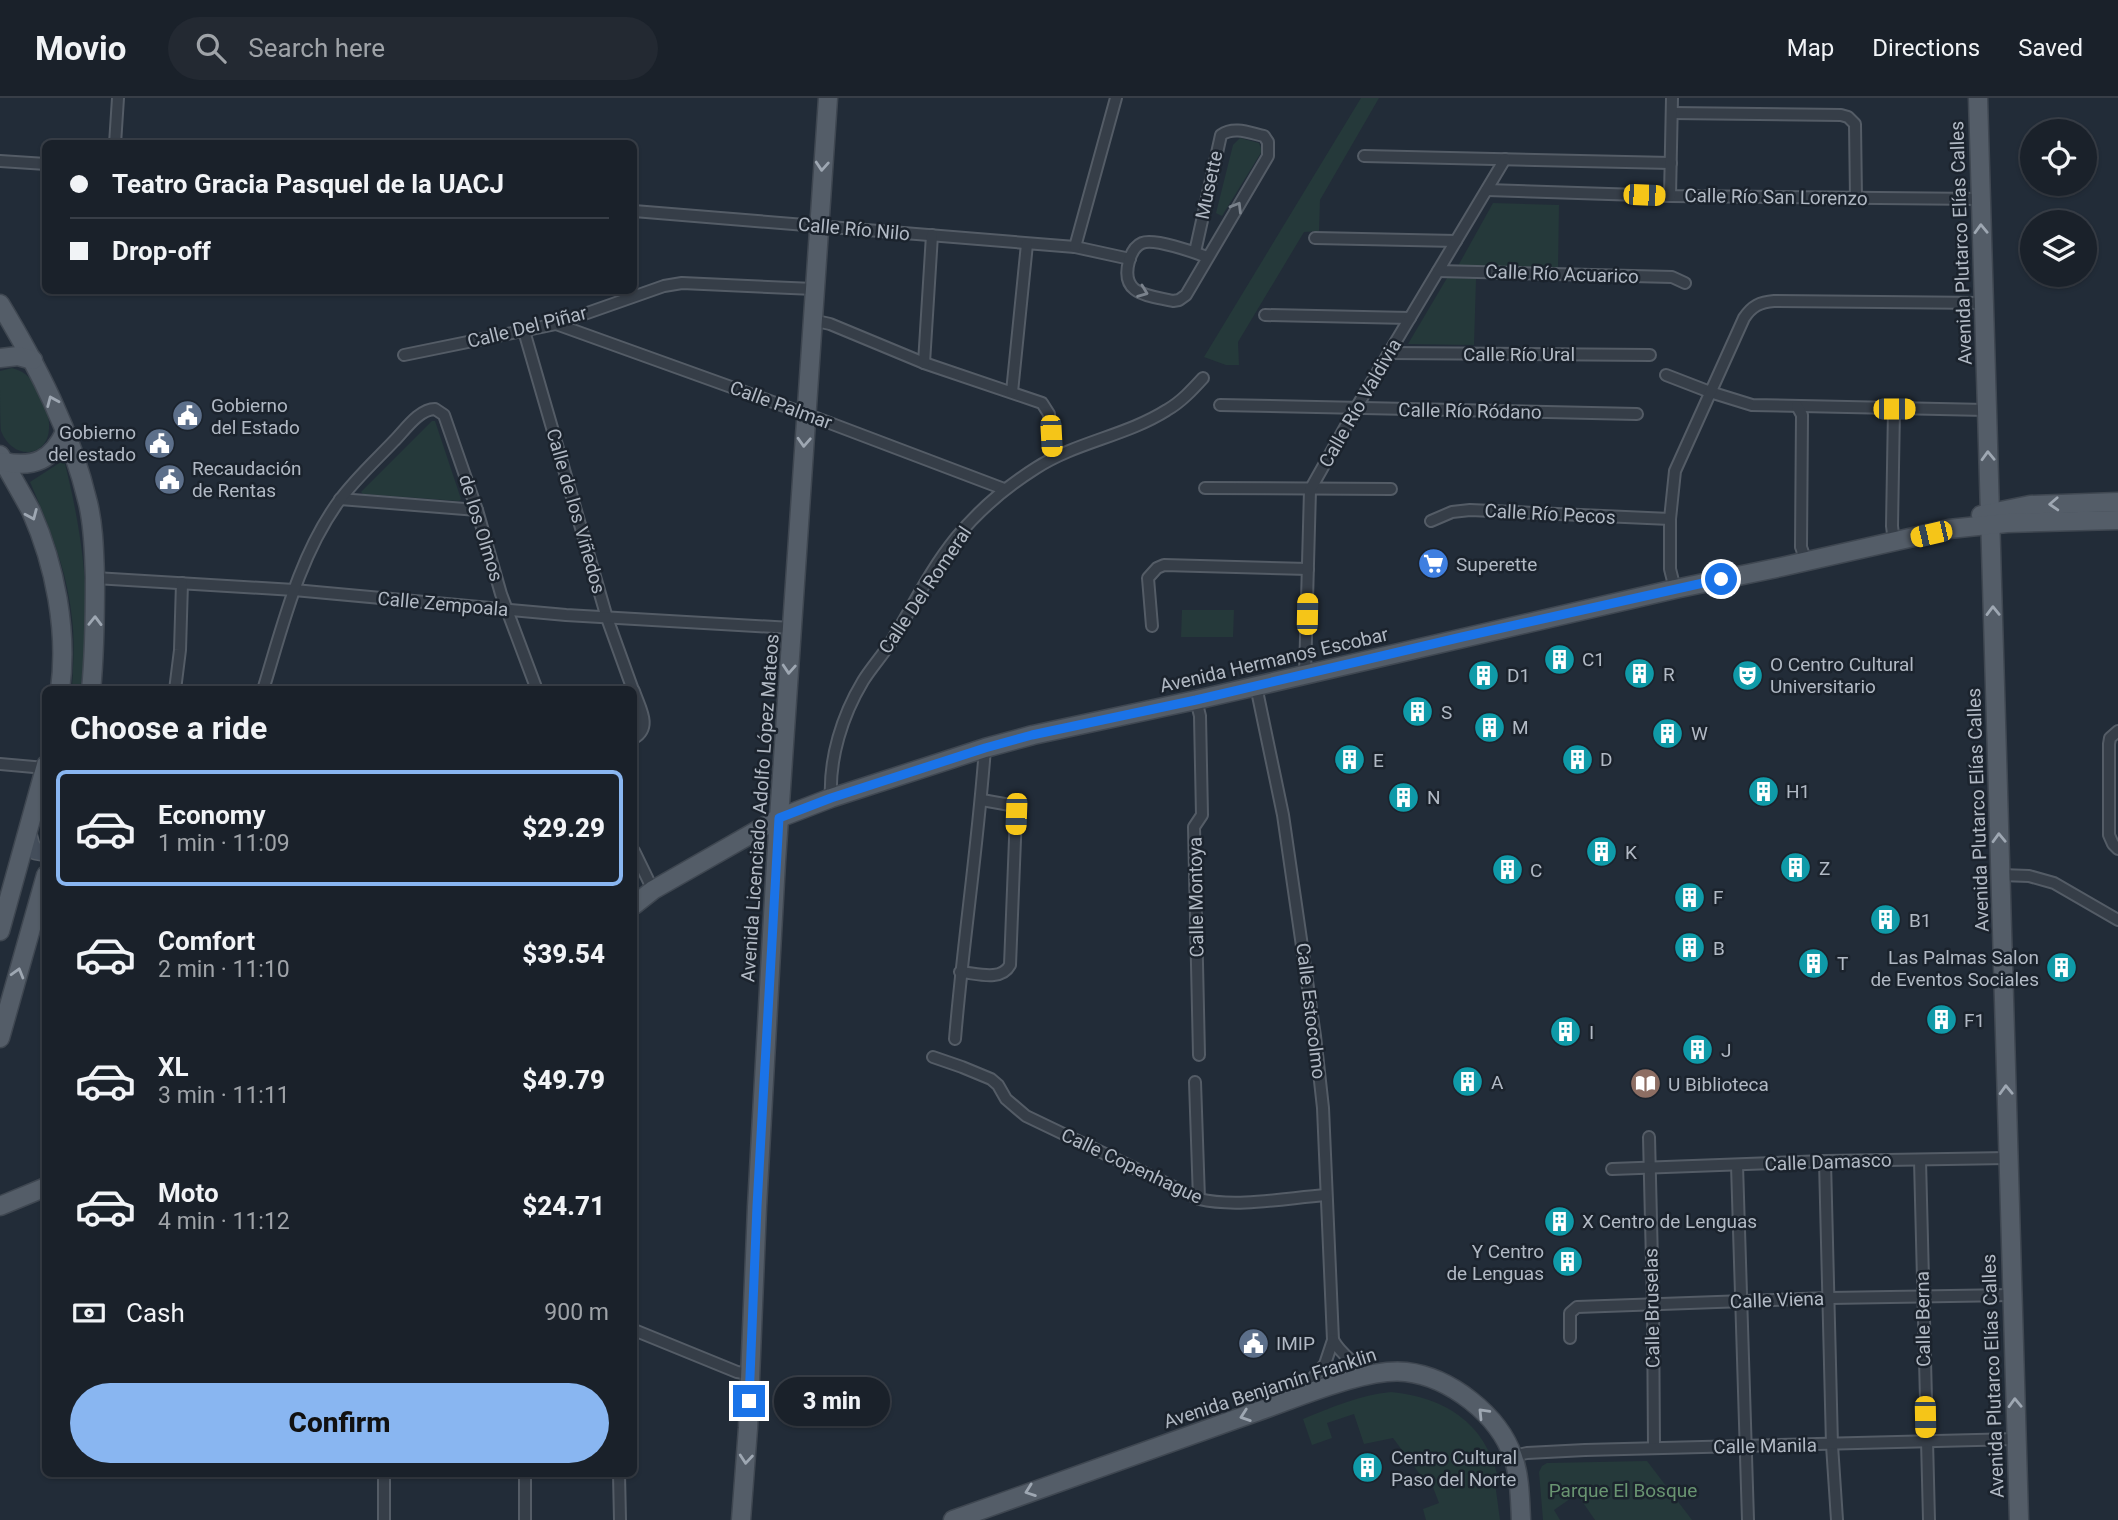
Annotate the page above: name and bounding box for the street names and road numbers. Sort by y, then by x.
street label: Avenida Plutarco Elías Calles [1945,121,1977,365]
street label: Musette [1191,149,1227,221]
street label: Calle Río San Lorenzo [1684,184,1868,210]
street label: Calle Río Nilo [797,213,911,245]
street label: Calle Río Acuarico [1485,260,1639,288]
street label: Calle Del Piñar [465,301,590,353]
street label: Calle Río Valdivia [1314,335,1406,471]
street label: Calle Río Ural [1463,343,1575,366]
street label: Calle Palmar [727,376,836,434]
street label: Calle Río Ródano [1398,398,1542,424]
street label: Calle de los Viñedos [541,426,611,596]
street label: de los Olmos [454,472,508,584]
street label: Calle Río Pecos [1484,499,1616,529]
street label: Calle Del Romeral [874,522,976,658]
street label: Calle Zempoala [377,587,509,621]
street label: Avenida Hermanos Escobar [1158,622,1391,697]
street label: Avenida Licenciado Adolfo López Mateos [736,633,784,983]
street label: Avenida Plutarco Elías Calles [1962,688,1994,932]
street label: Calle Montoya [1183,837,1209,957]
street label: Calle Estocolmo [1291,942,1331,1080]
street label: Calle Copenhague [1058,1123,1206,1209]
street label: Calle Damasco [1764,1148,1892,1176]
street label: Calle Bruselas [1639,1248,1665,1368]
street label: Avenida Plutarco Elías Calles [1977,1254,2009,1498]
street label: Calle Berna [1911,1271,1935,1367]
street label: Calle Viena [1729,1287,1825,1313]
street label: Avenida Benjamín Franklin [1161,1343,1379,1433]
street label: Calle Manila [1713,1434,1817,1458]

